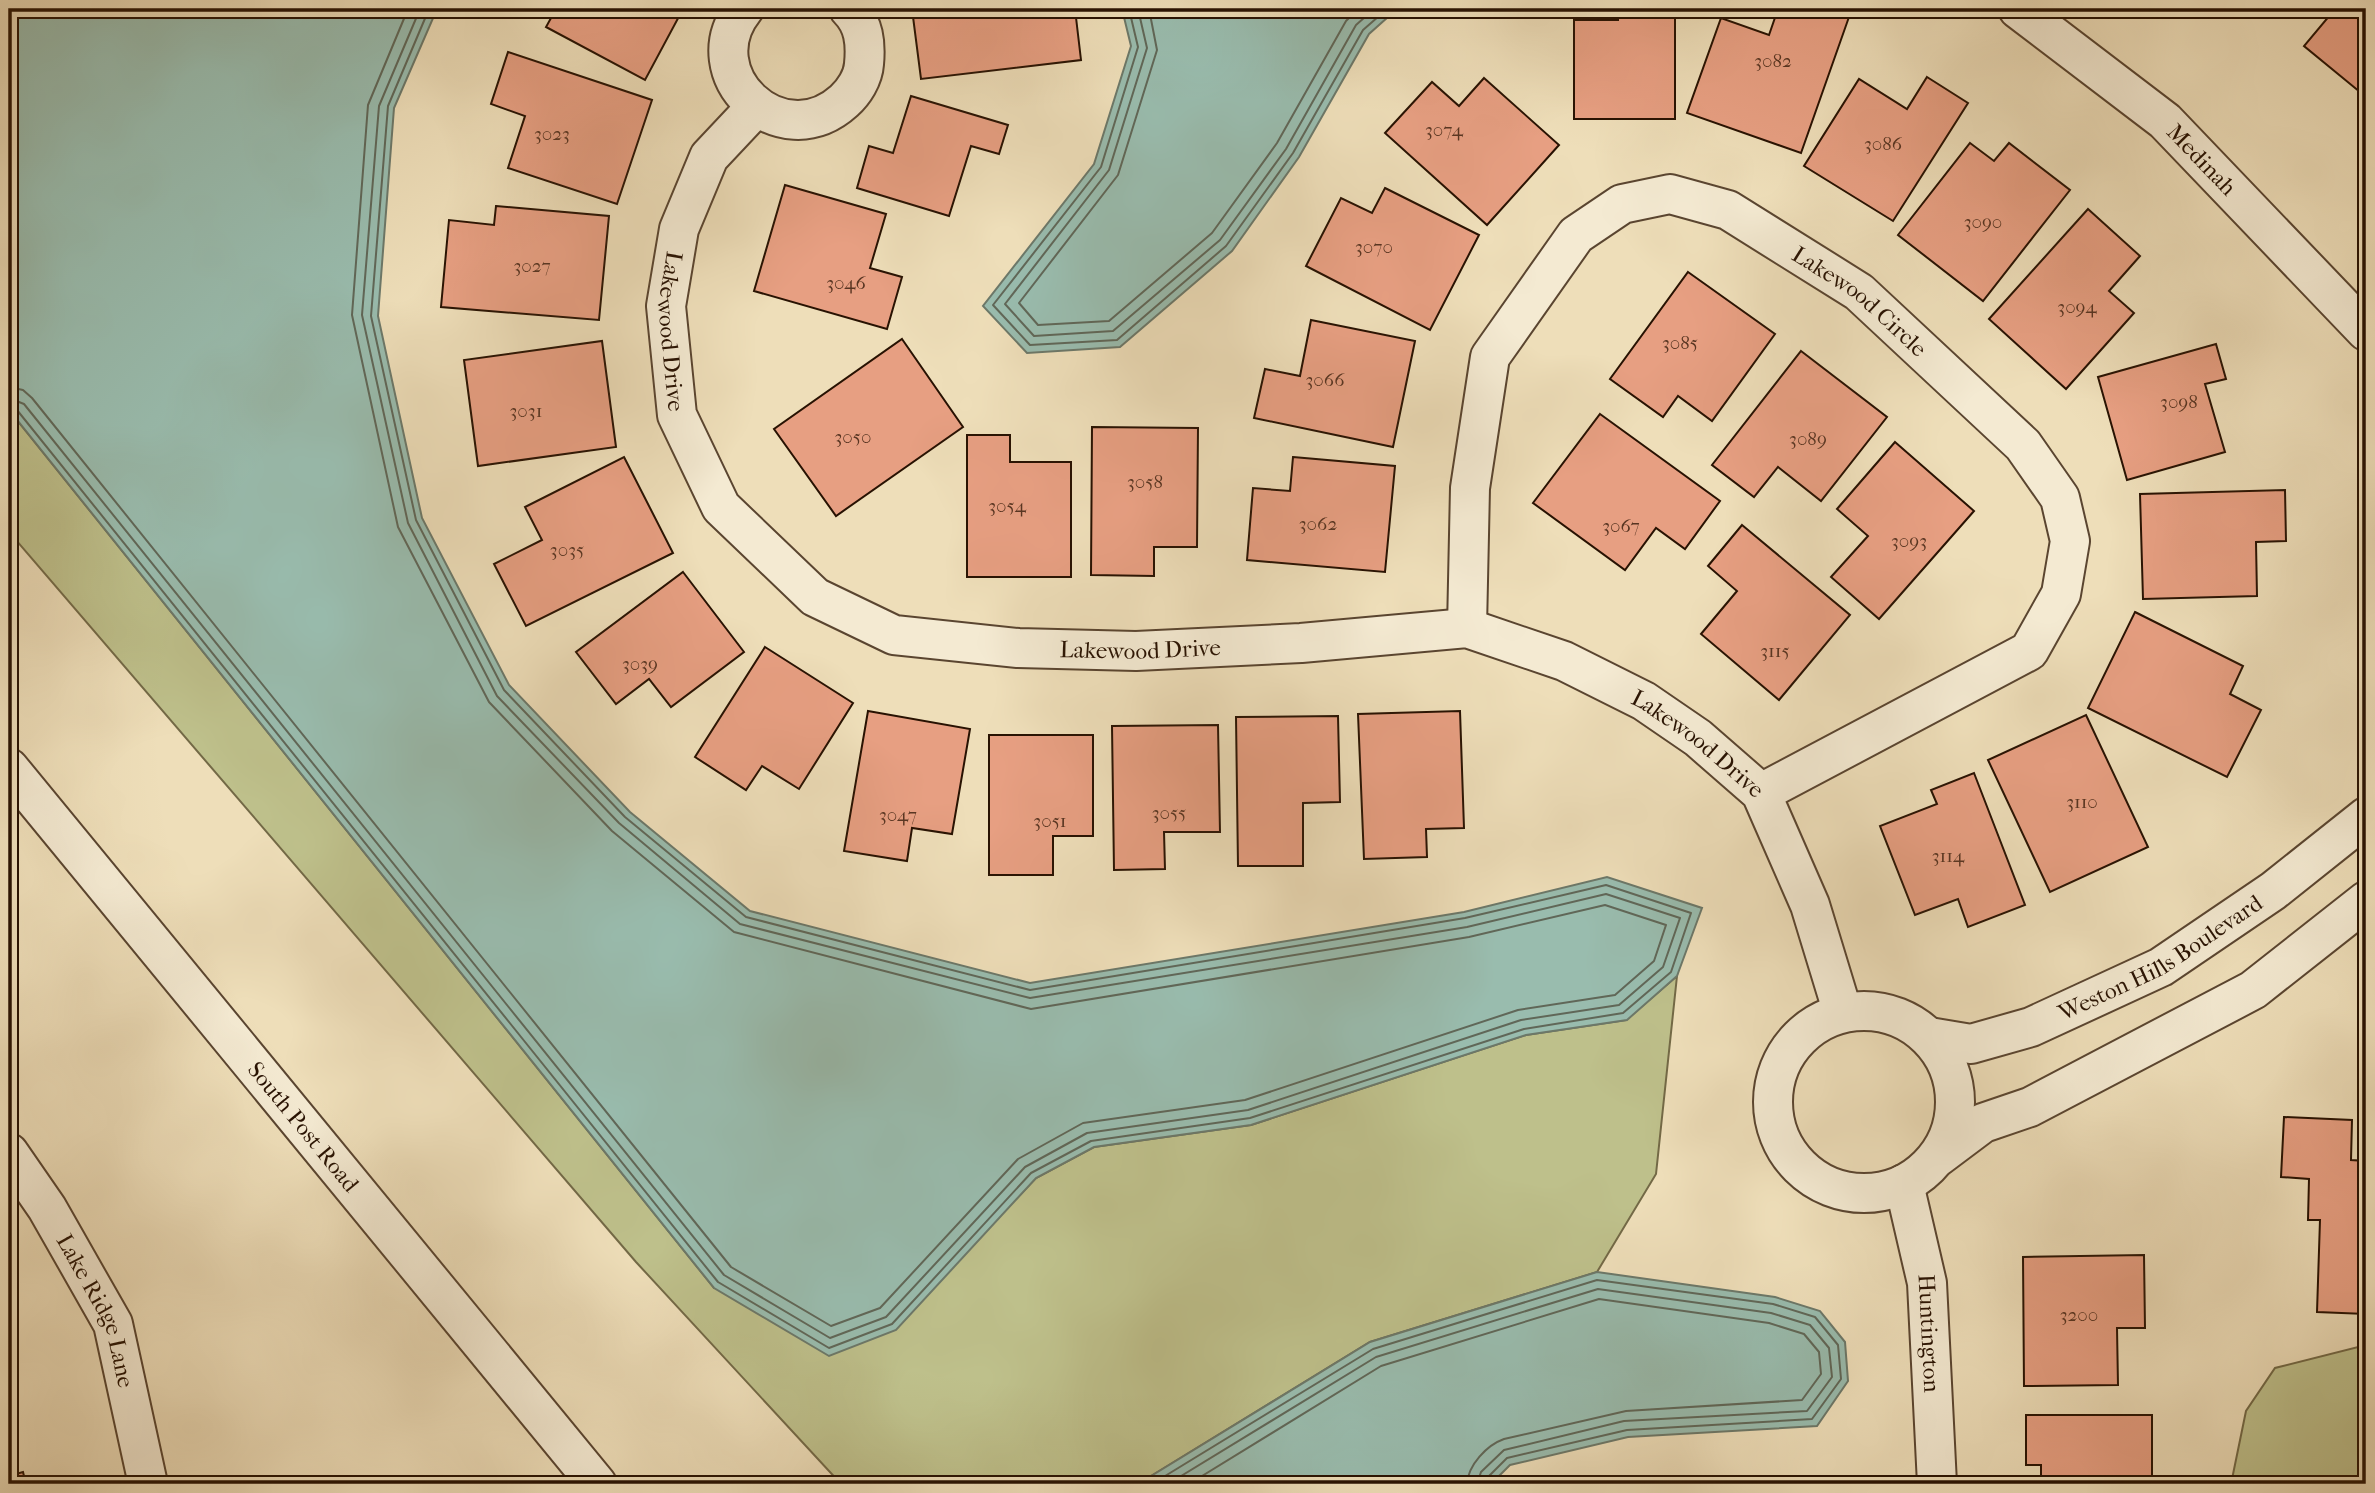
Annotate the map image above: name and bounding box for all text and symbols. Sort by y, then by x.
house number: 3082 [1754,50,1792,72]
house number: 3074 [1425,119,1464,141]
street label: Medinah [2161,119,2242,201]
house number: 3023 [534,123,570,145]
house number: 3086 [1864,133,1903,155]
house number: 3090 [1964,211,2002,233]
house number: 3070 [1355,236,1393,258]
street label: Lakewood Circle [1787,241,1932,362]
street label: Lakewood Drive [651,249,690,413]
house number: 3027 [513,255,551,277]
house number: 3046 [826,272,866,294]
house number: 3094 [2057,296,2097,318]
house number: 3085 [1662,332,1698,354]
house number: 3066 [1306,369,1345,391]
house number: 3098 [2160,391,2198,413]
house number: 3031 [510,400,542,422]
house number: 3050 [835,426,871,448]
house number: 3089 [1789,428,1827,450]
house number: 3058 [1127,471,1163,493]
house number: 3054 [988,495,1027,517]
house number: 3062 [1299,513,1337,535]
house number: 3067 [1602,515,1640,537]
house number: 3093 [1891,530,1927,552]
house number: 3035 [550,539,584,561]
street label: Lakewood Drive [1059,634,1221,665]
house number: 3115 [1760,640,1790,662]
house number: 3039 [622,653,658,675]
street label: Lakewood Drive [1627,684,1769,803]
house number: 3110 [2066,791,2098,813]
house number: 3055 [1152,802,1186,824]
house number: 3047 [879,804,917,826]
house number: 3051 [1033,810,1067,832]
house number: 3114 [1932,845,1965,867]
street label: Weston Hills Boulevard [2053,889,2268,1027]
street label: South Post Road [242,1056,365,1198]
street label: Lake Ridge Lane [51,1229,140,1390]
street label: Huntington [1913,1274,1945,1394]
house number: 3200 [2060,1304,2098,1326]

